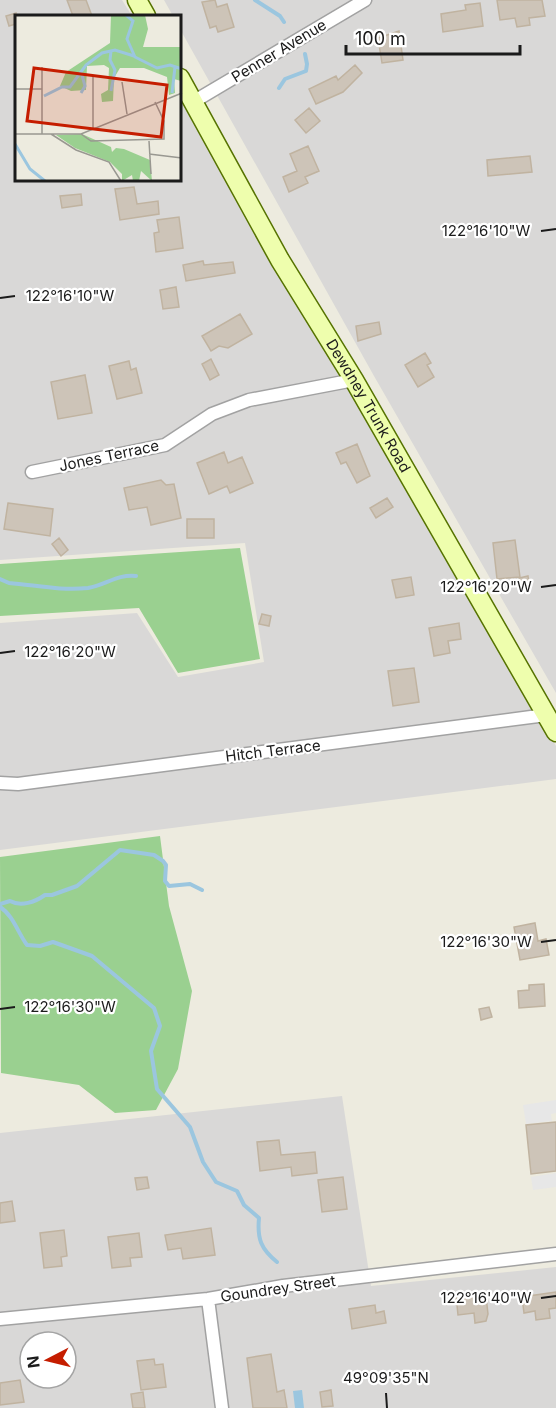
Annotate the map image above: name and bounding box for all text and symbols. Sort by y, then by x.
inset map [15,15,182,182]
street label: Penner Avenue [228,15,330,86]
scale bar [346,18,520,56]
text: 100 m [355,28,406,49]
text: 122°16'10"W [442,221,530,240]
text: 122°16'10"W [26,286,114,305]
street label: Dewdney Trunk Road [322,335,415,476]
street label: Jones Terrace [57,436,161,475]
text: 122°16'20"W [440,577,532,596]
text: 122°16'20"W [24,642,116,661]
street label: Hitch Terrace [224,735,322,766]
text: 122°16'30"W [440,932,532,951]
text: 122°16'30"W [24,997,116,1016]
street label: Goundrey Street [219,1271,337,1306]
text: 122°16'40"W [440,1288,532,1307]
north arrow [18,1330,78,1390]
text: N [22,1355,44,1369]
text: 49°09'35"N [343,1368,429,1387]

